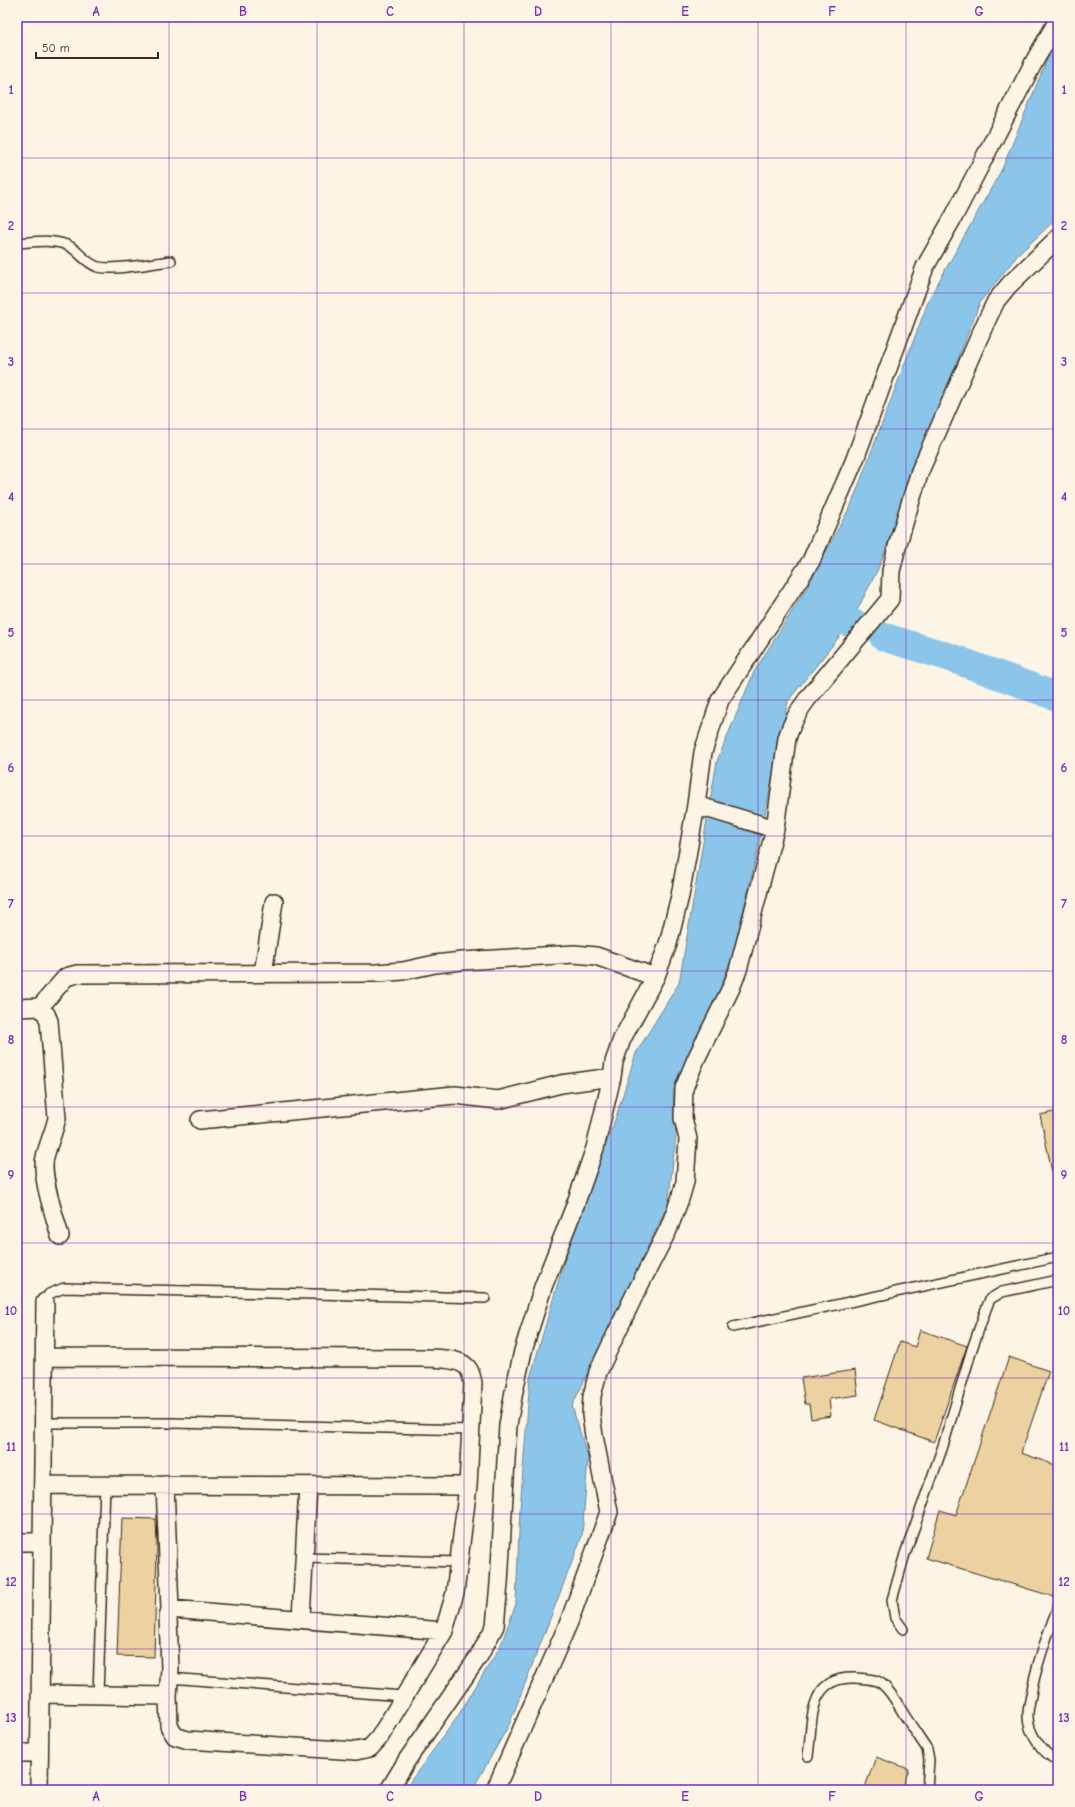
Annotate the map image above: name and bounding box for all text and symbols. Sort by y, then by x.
text: A [92,4,100,19]
text: B [239,4,247,19]
text: C [386,4,394,19]
text: D [534,4,542,19]
text: E [681,4,689,19]
text: F [828,4,836,19]
text: G [974,4,984,19]
scale bar [36,34,158,60]
text: 50 m [42,41,70,55]
text: 1 [8,82,14,97]
text: 1 [1061,82,1067,97]
text: 2 [8,218,14,233]
text: 2 [1061,218,1067,233]
text: 3 [8,354,14,369]
text: 3 [1061,354,1067,369]
text: 4 [8,489,14,504]
text: 4 [1061,489,1067,504]
text: 5 [8,625,15,640]
text: 5 [1061,625,1068,640]
text: 6 [8,760,15,775]
text: 6 [1061,760,1068,775]
text: 7 [8,896,14,911]
text: 7 [1061,896,1067,911]
text: 8 [8,1032,14,1047]
text: 8 [1061,1032,1067,1047]
text: 9 [8,1167,15,1182]
text: 9 [1061,1167,1068,1182]
text: 10 [5,1303,17,1318]
text: 10 [1058,1303,1070,1318]
text: 11 [6,1439,16,1454]
text: 11 [1059,1439,1069,1454]
text: 12 [5,1574,17,1589]
text: 12 [1058,1574,1070,1589]
text: 13 [5,1710,17,1725]
text: 13 [1058,1710,1070,1725]
text: A [92,1789,100,1804]
text: B [239,1789,247,1804]
text: C [386,1789,394,1804]
text: D [534,1789,542,1804]
text: E [681,1789,689,1804]
text: F [828,1789,836,1804]
text: G [974,1789,984,1804]

